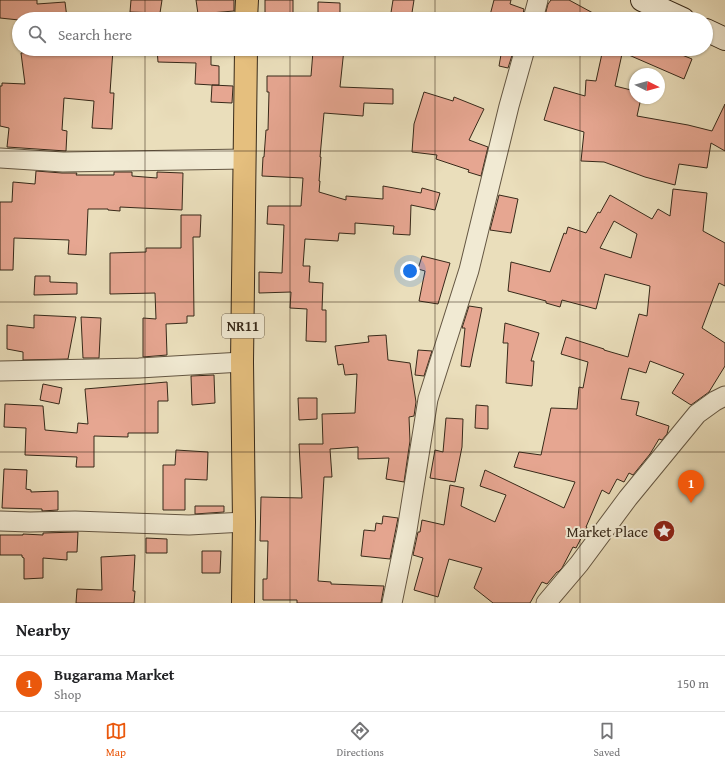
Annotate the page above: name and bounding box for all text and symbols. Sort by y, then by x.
search box [12,12,713,56]
icon: search [26,23,48,45]
text: Search here [58,24,132,45]
north arrow [629,68,665,104]
your location [400,261,420,281]
road number: NR11 [222,314,264,338]
pin: 1 [678,470,704,503]
place icon: Market Place [651,518,677,544]
place label: Market Place [566,521,648,542]
text: Nearby [16,617,70,642]
text: Bugarama Market [54,664,175,685]
text: 1 [26,674,32,693]
text: 150 m [677,674,709,693]
text: Shop [54,685,81,704]
tab: Map [105,720,127,760]
tab: Directions [337,720,384,760]
tab: Saved [593,720,620,760]

